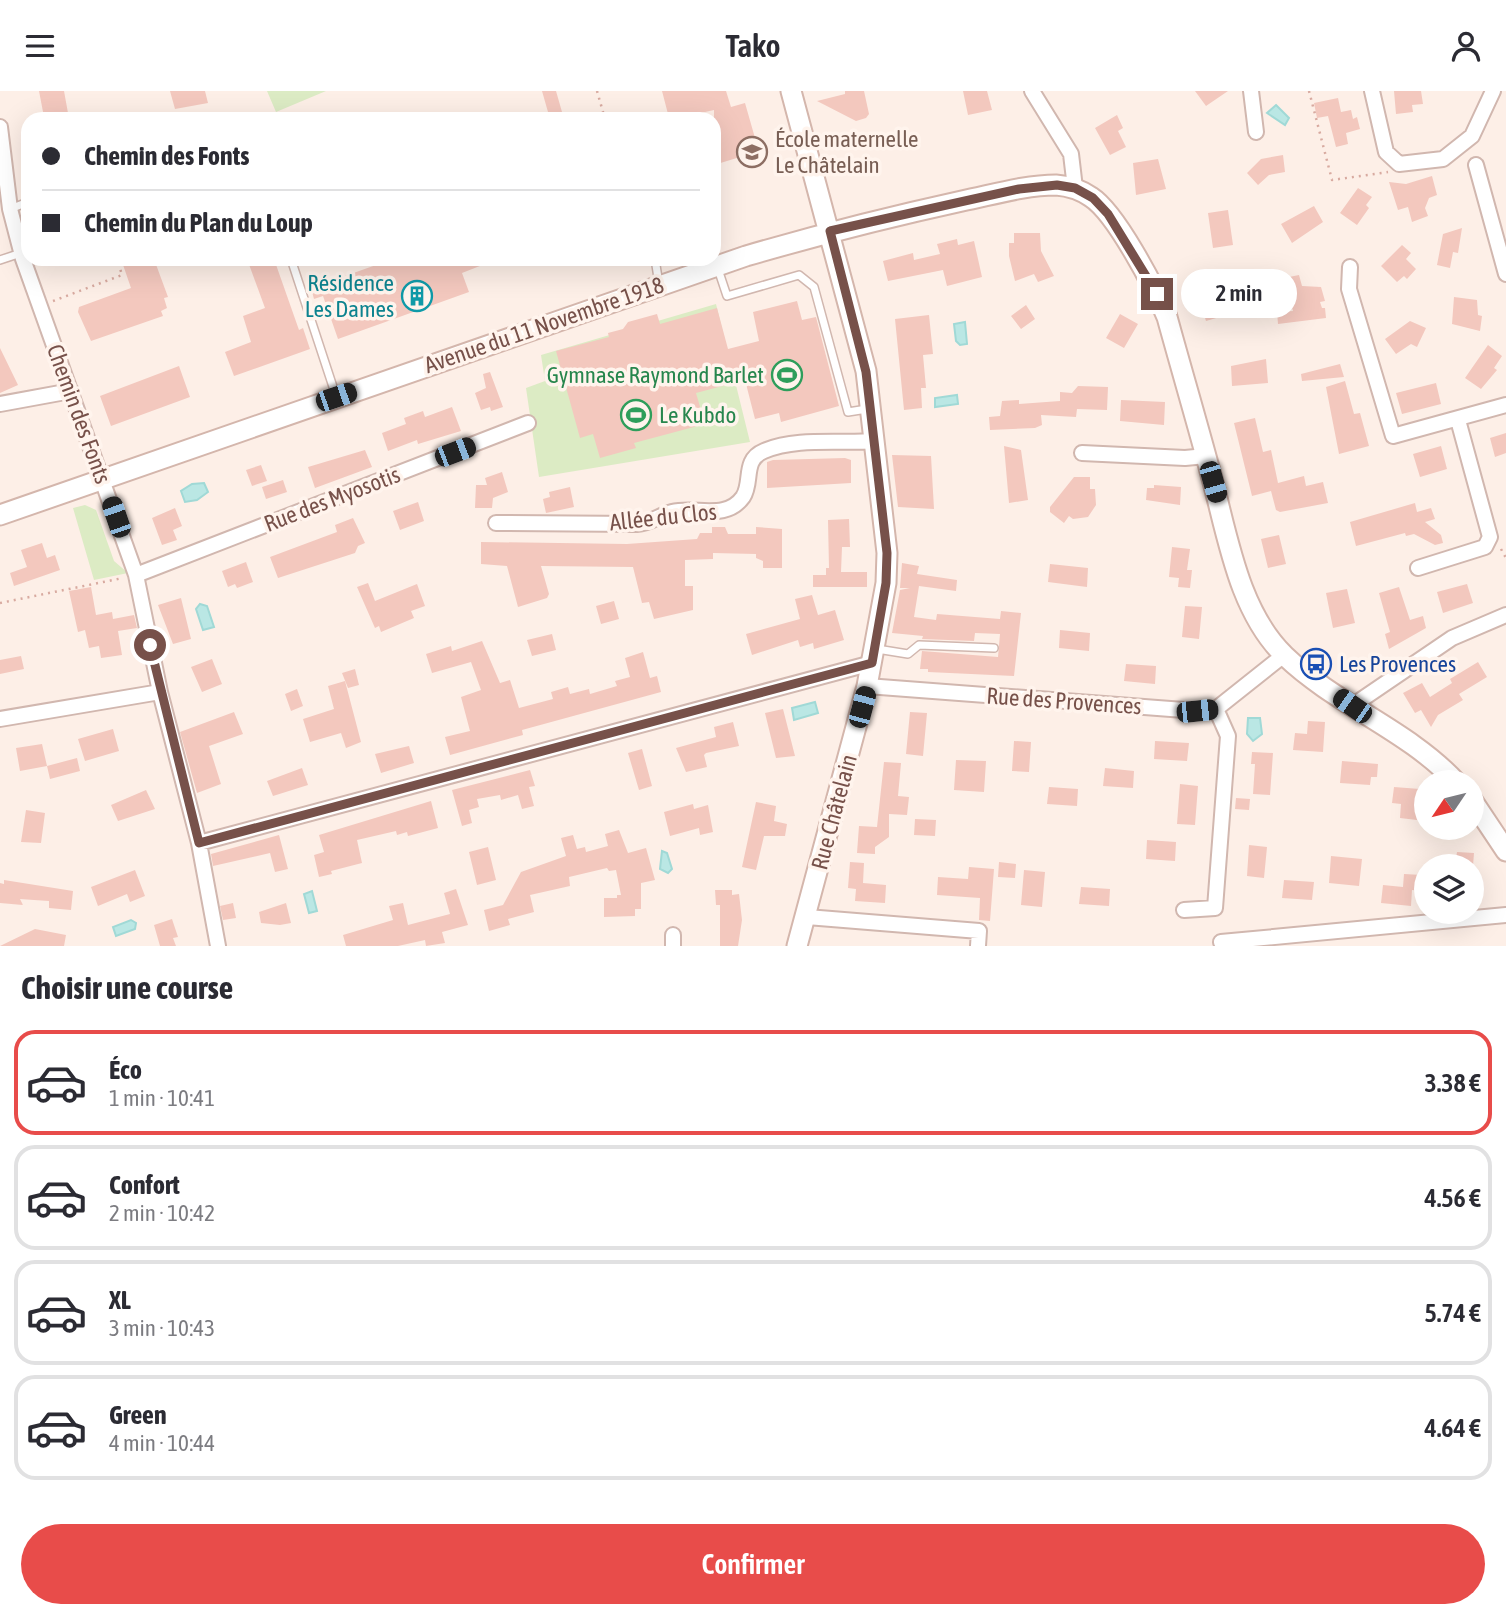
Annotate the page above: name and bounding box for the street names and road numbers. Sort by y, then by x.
street label: Avenue du 11 Novembre 1918 [421,272,667,378]
street label: Chemin des Fonts [42,341,116,487]
street label: Rue des Myosotis [260,461,404,537]
street label: Allée du Clos [608,498,718,536]
street label: Rue des Provences [986,683,1142,719]
street label: Rue Châtelain [806,751,862,873]

